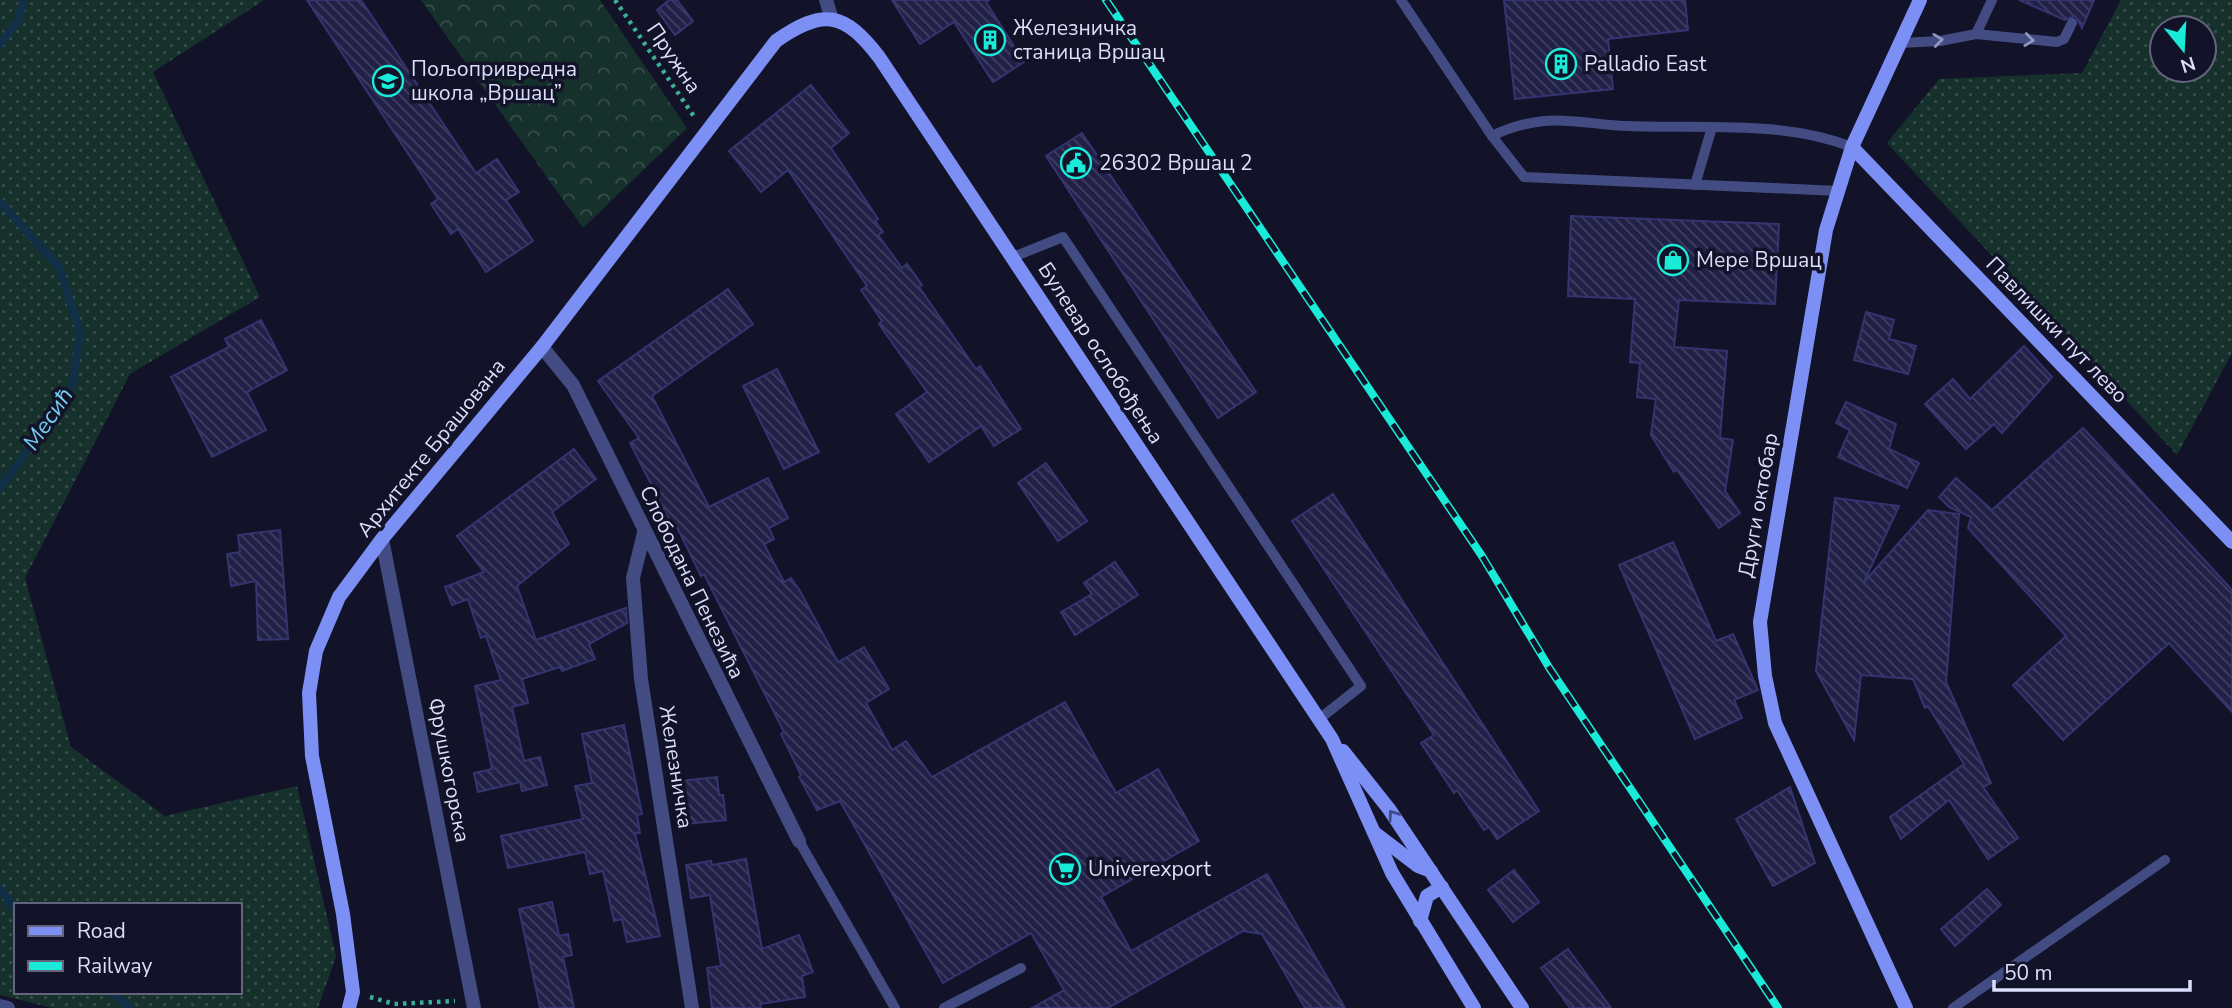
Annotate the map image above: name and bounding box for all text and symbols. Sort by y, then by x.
place label: Железничка станица Вршац [1013,14,1165,66]
north arrow [2148,14,2218,84]
street label: Пружна [640,17,708,99]
building icon: Железничка станица Вршац [973,23,1007,57]
one-way arrow [1932,33,1944,48]
one-way arrow [2023,33,2035,48]
building icon: Palladio East [1544,47,1578,81]
place label: Palladio East [1584,50,1707,78]
text: N [2177,50,2199,79]
place label: Пољопривредна школа „Вршац” [411,55,577,107]
school or university icon: Пољопривредна школа „Вршац” [371,64,405,98]
public building icon: 26302 Вршац 2 [1059,146,1093,180]
place label: 26302 Вршац 2 [1099,149,1253,177]
shop icon: Мере Вршац [1656,243,1690,277]
place label: Мере Вршац [1696,246,1822,274]
street label: Павлишки пут лево [1980,251,2134,409]
street label: Булевар ослобођења [1032,257,1170,449]
street label: Архитекте Брашована [350,353,512,543]
water label: Месић [16,381,80,457]
street label: Други октобар [1732,431,1784,579]
street label: Слободана Пенезића [633,481,751,683]
street label: Фрушкогорска [421,695,477,845]
street label: Железничка [652,704,700,830]
one-way arrow [1389,810,1401,823]
supermarket icon: Univerexport [1048,852,1082,886]
place label: Univerexport [1088,855,1211,883]
legend [14,903,242,994]
text: Road [77,917,126,945]
scale bar [1994,948,2190,992]
text: Railway [77,952,152,980]
text: 50 m [2004,959,2053,987]

